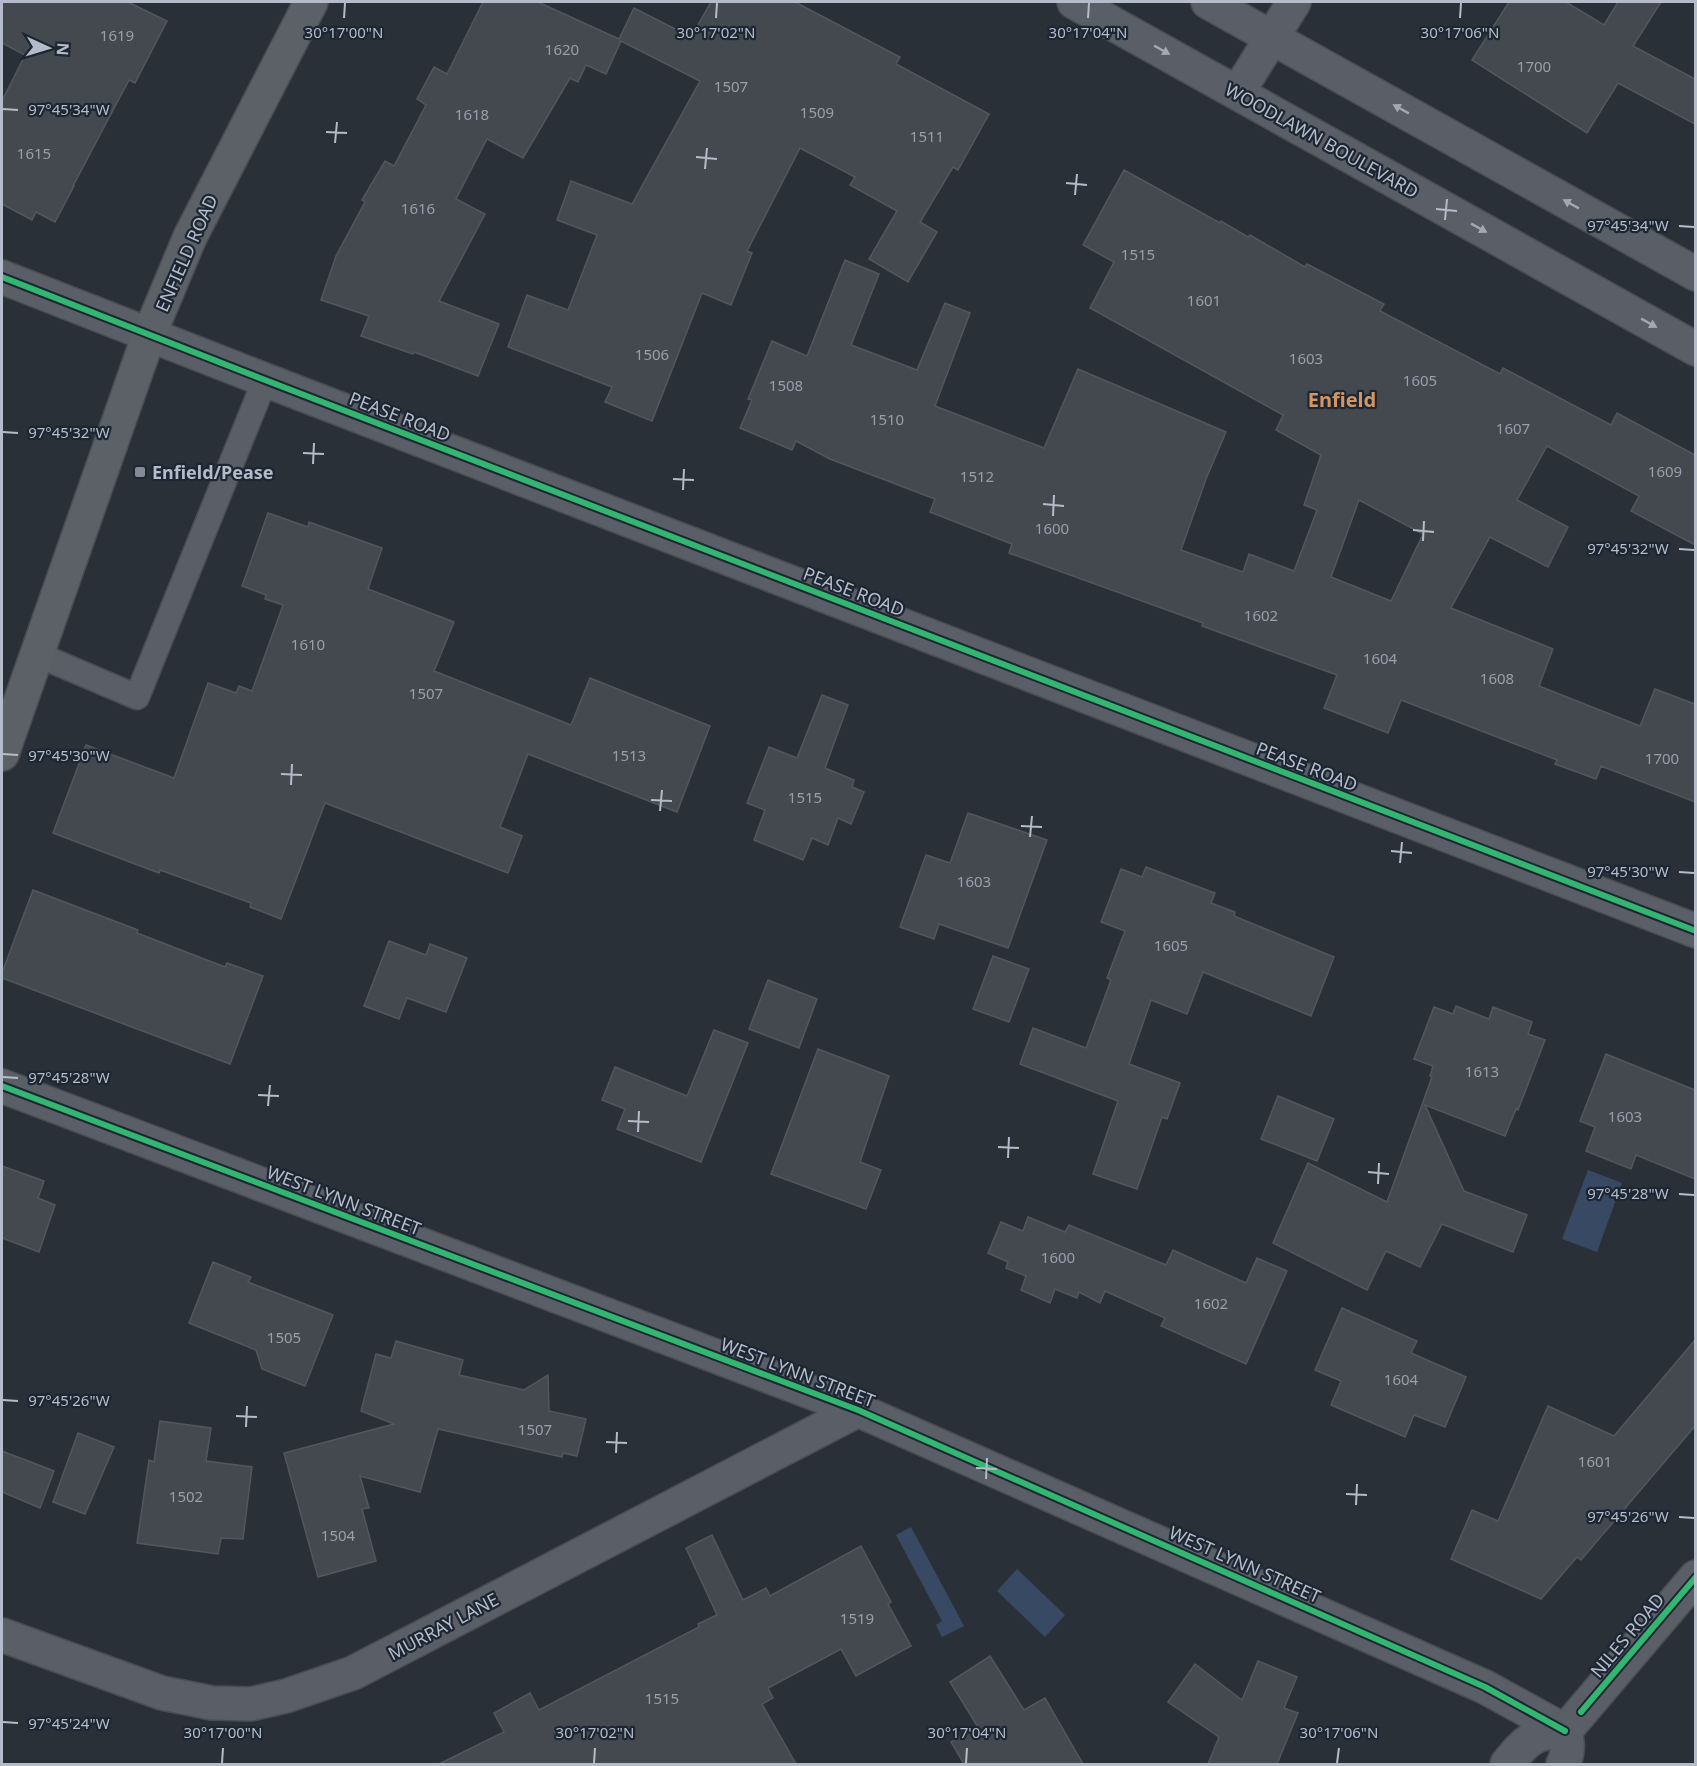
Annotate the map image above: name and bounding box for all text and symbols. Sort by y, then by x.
north arrow [18,18,78,78]
text: 30°17'00"N [305,22,383,42]
text: 30°17'02"N [677,22,755,42]
text: 30°17'04"N [1049,22,1127,42]
text: 30°17'06"N [1421,22,1499,42]
house number: 1619 [100,25,134,45]
house number: 1620 [545,39,579,59]
text: N [52,42,74,56]
one-way arrow [1154,45,1171,55]
house number: 1700 [1517,56,1551,76]
house number: 1507 [714,76,748,96]
street label: WOODLAWN BOULEVARD [1221,77,1423,203]
text: 97°45'34"W [28,99,110,119]
house number: 1509 [800,102,834,122]
house number: 1618 [455,104,489,124]
one-way arrow [1392,104,1409,114]
house number: 1511 [910,126,944,146]
house number: 1615 [17,143,51,163]
street label: ENFIELD ROAD [149,191,223,315]
house number: 1616 [401,198,435,218]
one-way arrow [1562,199,1579,209]
text: 97°45'34"W [1587,215,1669,235]
one-way arrow [1471,222,1487,233]
house number: 1515 [1121,244,1155,264]
house number: 1601 [1187,290,1221,310]
one-way arrow [1641,318,1658,328]
house number: 1506 [635,344,669,364]
house number: 1603 [1289,348,1323,368]
house number: 1605 [1403,370,1437,390]
house number: 1508 [769,375,803,395]
street label: PEASE ROAD [346,386,454,446]
district label: Enfield [1308,386,1376,413]
house number: 1510 [870,409,904,429]
house number: 1607 [1496,418,1530,438]
text: 97°45'32"W [28,422,110,442]
place label: Enfield/Pease [152,460,274,484]
house number: 1609 [1648,461,1682,481]
marker: Enfield/Pease [133,465,147,479]
house number: 1512 [960,466,994,486]
house number: 1600 [1035,518,1069,538]
text: 97°45'32"W [1587,538,1669,558]
street label: PEASE ROAD [800,561,908,621]
house number: 1602 [1244,605,1278,625]
house number: 1610 [291,634,325,654]
house number: 1604 [1363,648,1398,668]
house number: 1608 [1480,668,1514,688]
house number: 1507 [409,683,443,703]
street label: PEASE ROAD [1253,736,1361,796]
text: 97°45'30"W [28,745,110,765]
house number: 1513 [612,745,646,765]
house number: 1700 [1645,748,1679,768]
house number: 1515 [788,787,822,807]
text: 97°45'30"W [1587,861,1669,881]
house number: 1603 [957,871,991,891]
house number: 1605 [1154,935,1188,955]
house number: 1613 [1465,1061,1499,1081]
text: 97°45'28"W [28,1067,110,1087]
house number: 1603 [1608,1106,1642,1126]
street label: WEST LYNN STREET [263,1159,425,1241]
text: 97°45'28"W [1587,1183,1669,1203]
house number: 1600 [1041,1247,1075,1267]
house number: 1602 [1194,1293,1228,1313]
house number: 1505 [267,1327,301,1347]
street label: WEST LYNN STREET [717,1331,879,1413]
house number: 1604 [1384,1369,1419,1389]
text: 97°45'26"W [28,1390,110,1410]
house number: 1507 [518,1419,552,1439]
house number: 1601 [1578,1451,1612,1471]
house number: 1502 [169,1486,203,1506]
text: 97°45'26"W [1587,1506,1669,1526]
street label: WEST LYNN STREET [1165,1520,1325,1608]
house number: 1504 [321,1525,356,1545]
street label: MURRAY LANE [384,1587,502,1665]
street label: NILES ROAD [1585,1588,1669,1682]
house number: 1519 [840,1608,874,1628]
house number: 1515 [645,1688,679,1708]
text: 97°45'24"W [28,1713,110,1733]
text: 30°17'00"N [184,1722,262,1742]
text: 30°17'02"N [556,1722,634,1742]
text: 30°17'04"N [928,1722,1006,1742]
text: 30°17'06"N [1300,1722,1378,1742]

